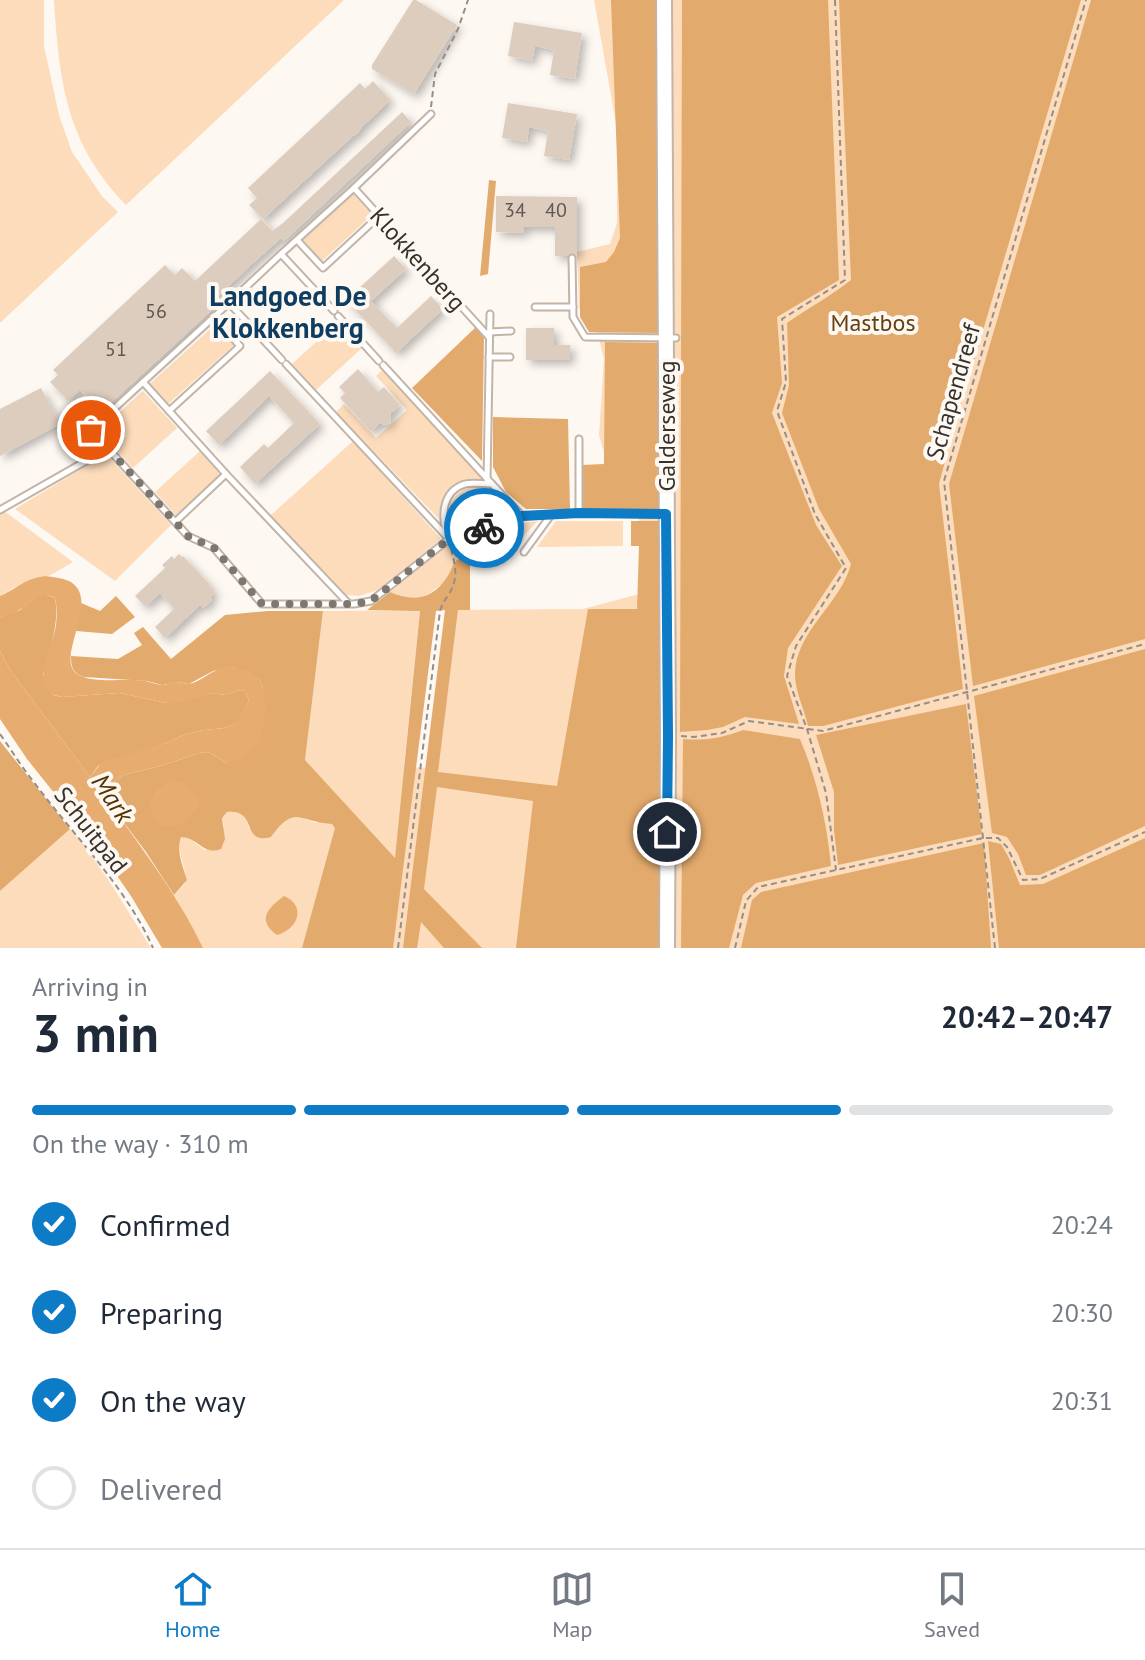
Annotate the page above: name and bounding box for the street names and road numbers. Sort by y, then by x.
street label: Klokkenberg [363,201,473,317]
street label: Schapendreef [919,319,988,463]
street label: Galderseweg [651,360,682,492]
street label: Schuitpad [47,780,135,880]

